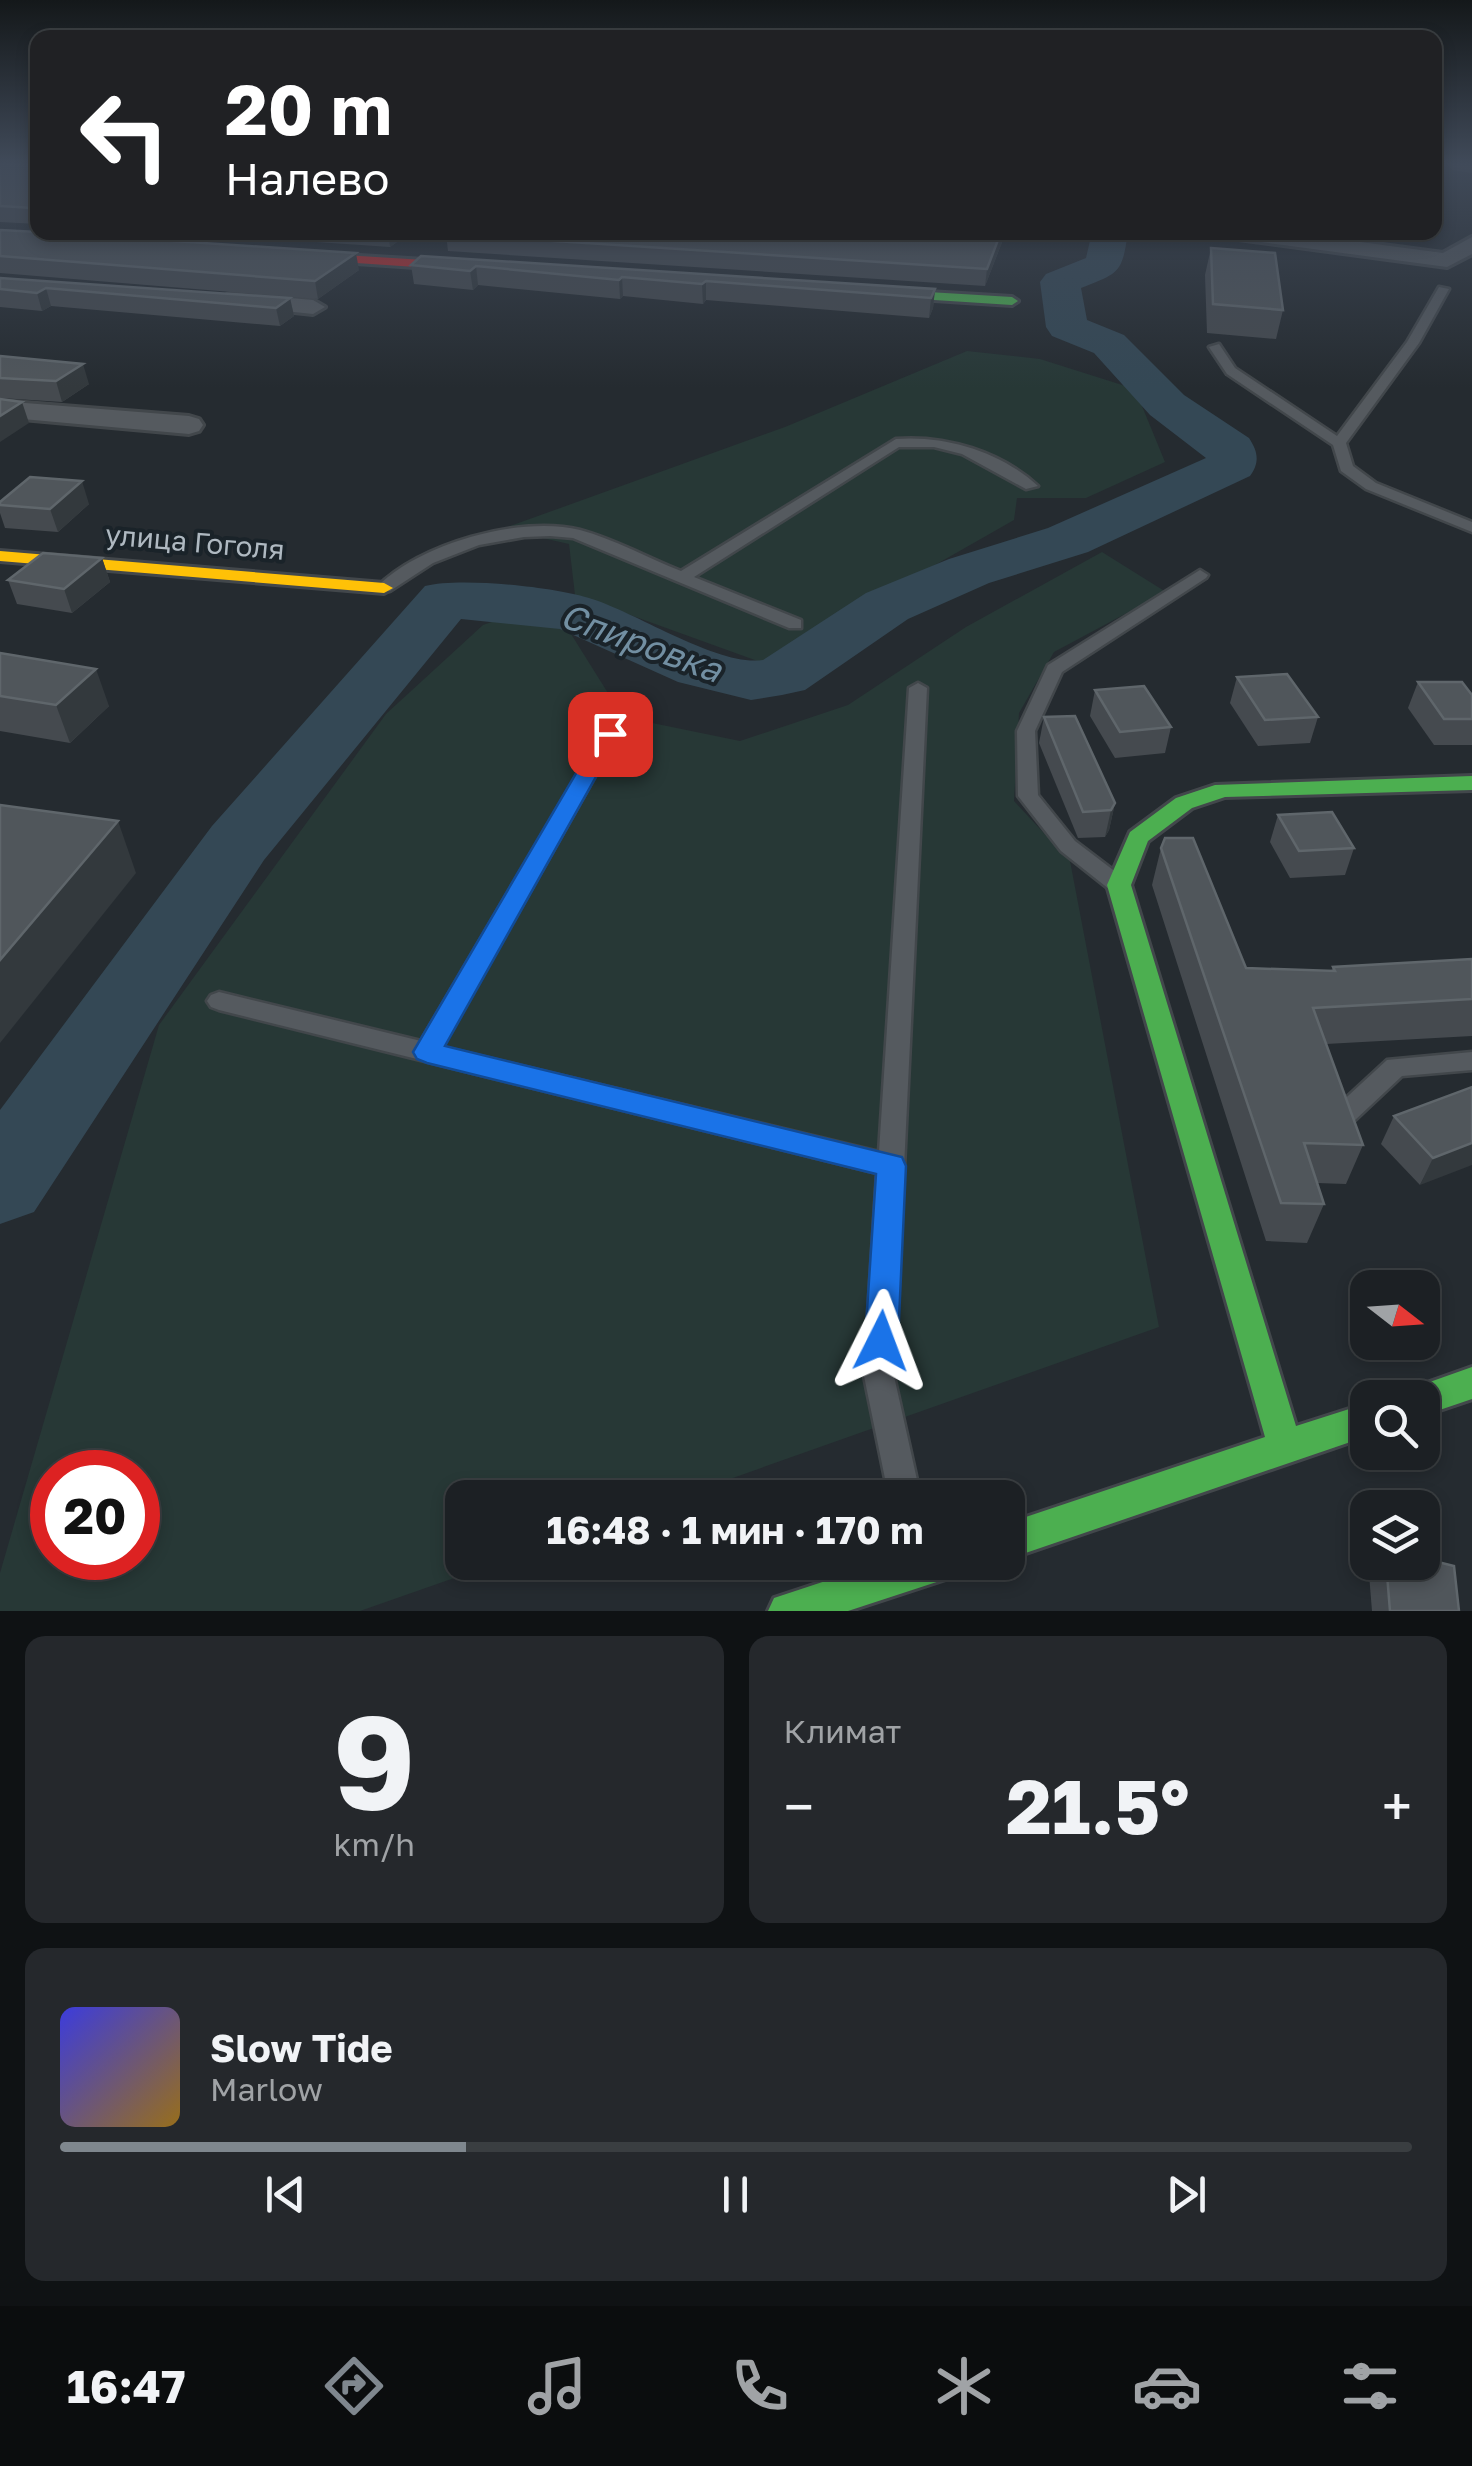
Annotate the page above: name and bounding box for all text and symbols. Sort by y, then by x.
text: 20 m [225,66,392,150]
icon: left [60,70,190,200]
text: Налево [225,151,389,205]
street label: улица Гоголя [104,517,286,566]
water label: Спировка [555,594,729,691]
pin [568,692,653,777]
icon: arrive [583,707,638,762]
north arrow [1350,1270,1440,1360]
map controls [1350,1270,1440,1580]
position arrow [829,1289,933,1393]
button: search [1350,1380,1440,1470]
speed limit sign: 20 [30,1450,160,1580]
button: layers [1350,1490,1440,1580]
text: 16:48 · 1 мин · 170 m [547,1507,923,1552]
text: 9 [333,1682,416,1838]
text: Климат [784,1712,901,1750]
text: 21.5° [1006,1760,1189,1851]
text: − [784,1773,814,1839]
text: + [1382,1773,1412,1839]
text: km/h [334,1825,415,1863]
text: Slow Tide [210,2025,393,2070]
text: Marlow [210,2070,323,2108]
icon: previous [258,2167,313,2222]
icon: pause [708,2167,763,2222]
icon: next [1159,2167,1214,2222]
icon: directions [319,2351,389,2421]
icon: music [522,2351,592,2421]
icon: phone [725,2351,795,2421]
icon: climate [929,2351,999,2421]
icon: car [1132,2351,1202,2421]
icon: filters [1335,2351,1405,2421]
text: 16:47 [67,2359,185,2413]

